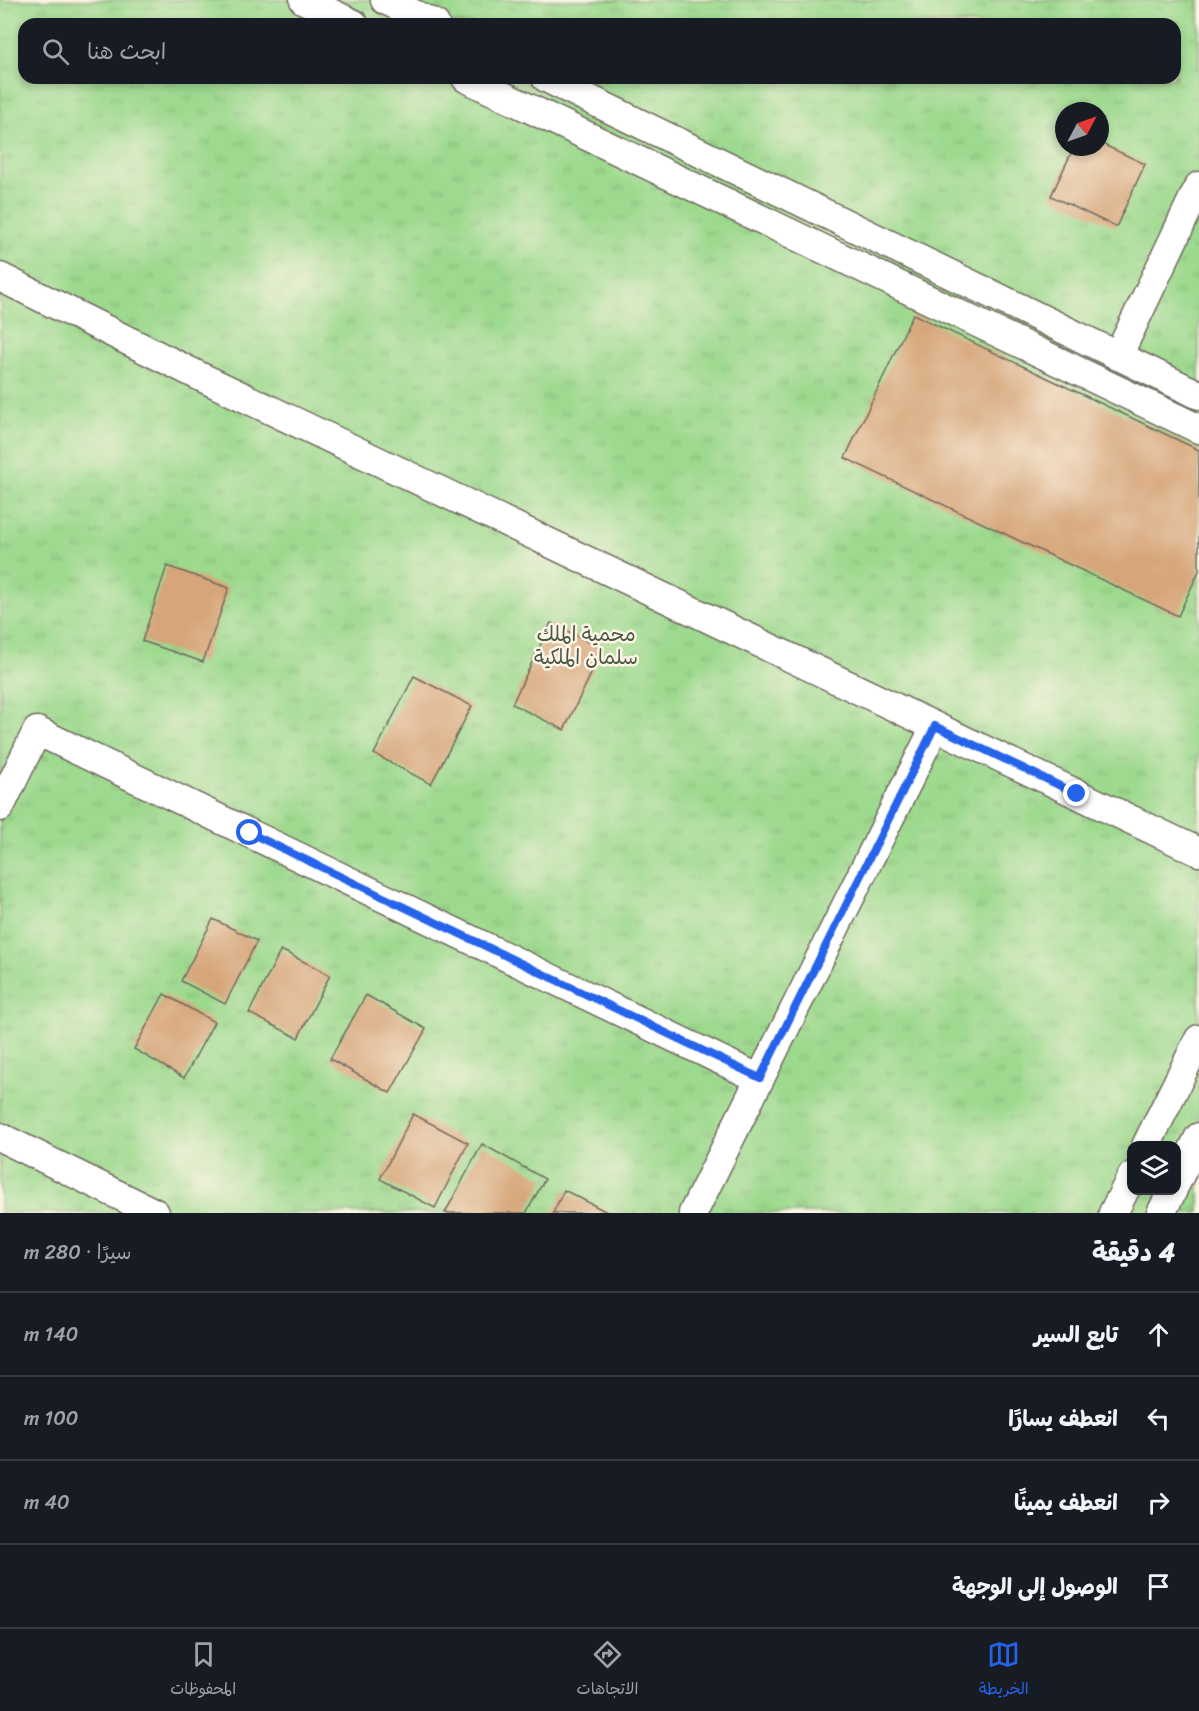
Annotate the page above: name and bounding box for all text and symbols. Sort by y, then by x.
search box [18,18,1181,84]
text: ابحث هنا [87,32,166,71]
icon: search [39,35,72,68]
north arrow [1055,102,1109,156]
park label: محمية الملك سلمان الملكية [534,617,638,675]
route end [1063,780,1089,806]
route start [236,819,262,845]
map controls [1127,1141,1181,1195]
button: layers [1127,1141,1181,1195]
text: 4 دقيقة [1092,1229,1175,1275]
text: سيرًا · 280 m [24,1235,131,1270]
text: تابع السير [1034,1315,1118,1354]
text: 140 m [24,1317,78,1352]
icon: ahead [1142,1318,1175,1351]
text: انعطف يسارًا [1008,1399,1118,1438]
text: 100 m [24,1401,78,1436]
icon: left [1142,1402,1175,1435]
text: انعطف يمينًا [1014,1483,1118,1522]
text: 40 m [24,1485,70,1520]
icon: right [1142,1486,1175,1519]
text: الوصول إلى الوجهة [952,1567,1118,1606]
icon: arrive [1142,1570,1175,1603]
tab: المحفوظات [170,1638,236,1703]
tab: الاتجاهات [577,1638,638,1703]
tab: الخريطة [979,1638,1029,1703]

